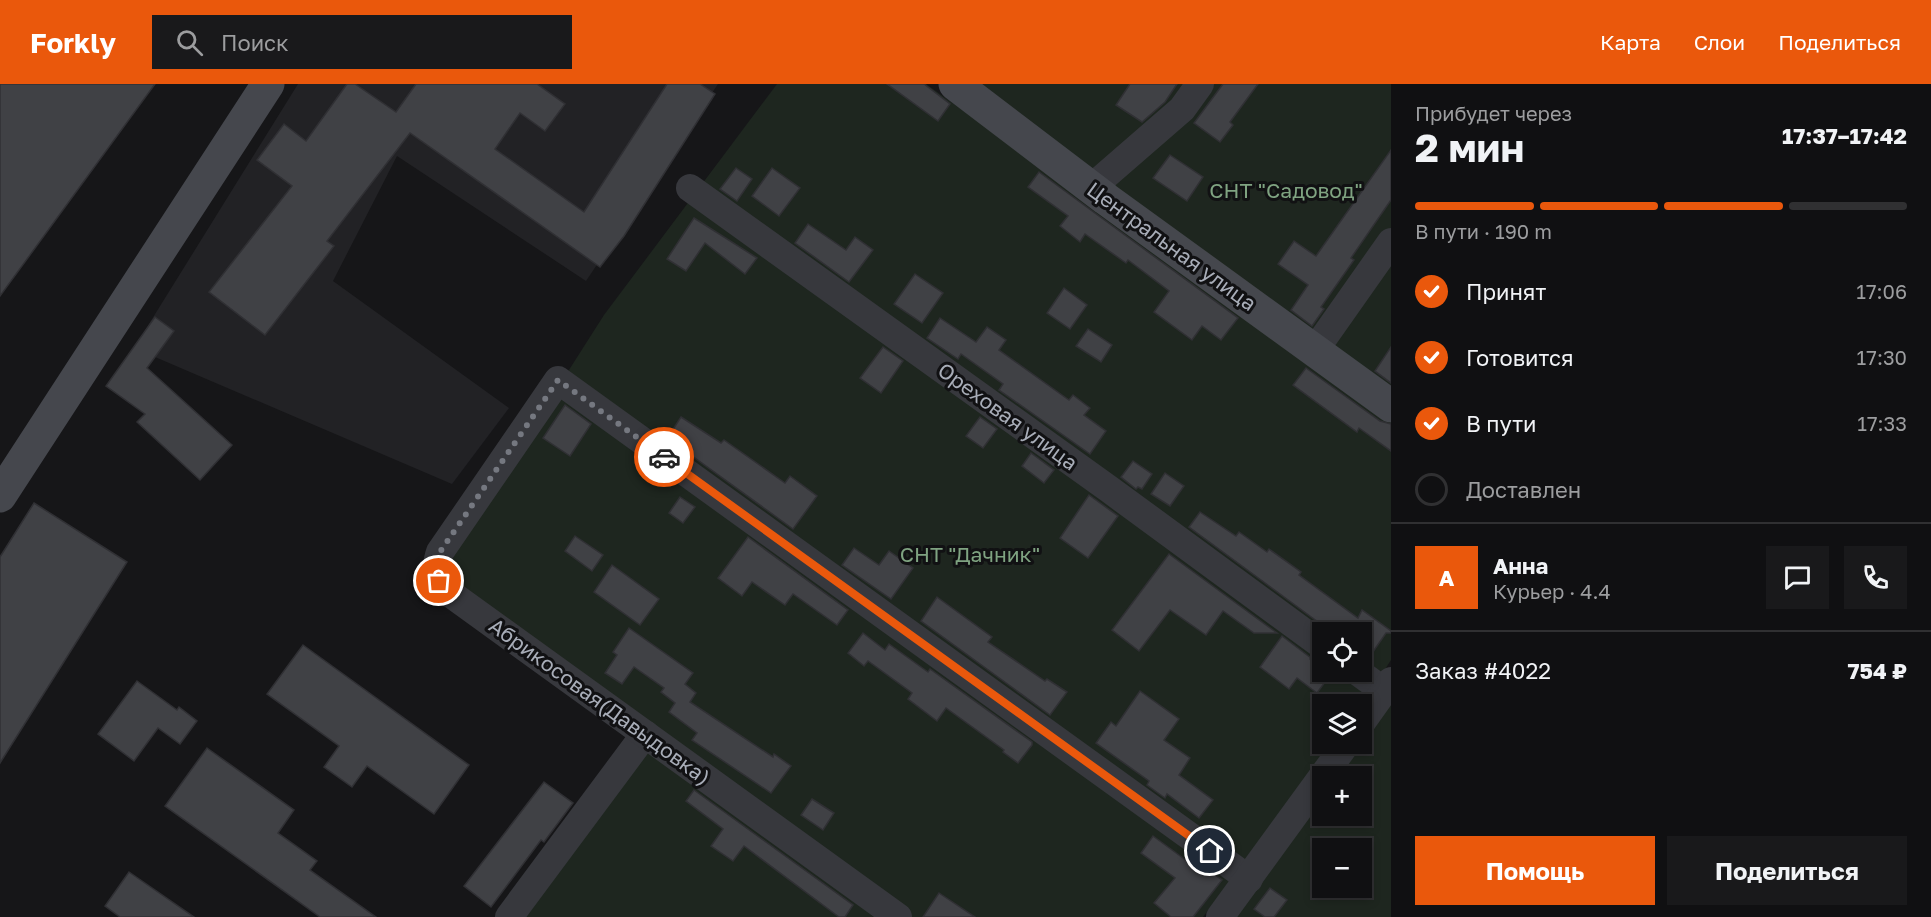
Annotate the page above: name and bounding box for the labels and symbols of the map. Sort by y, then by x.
street label: Центральная улица [1082,176,1262,316]
park label: СНТ "Садовод" [1209,177,1363,203]
street label: Ореховая улица [933,357,1083,475]
courier [634,427,694,487]
park label: СНТ "Дачник" [900,541,1040,567]
pin [413,555,464,606]
street label: Абрикосовая(Давыдовка) [484,612,716,790]
pin [1184,825,1235,876]

